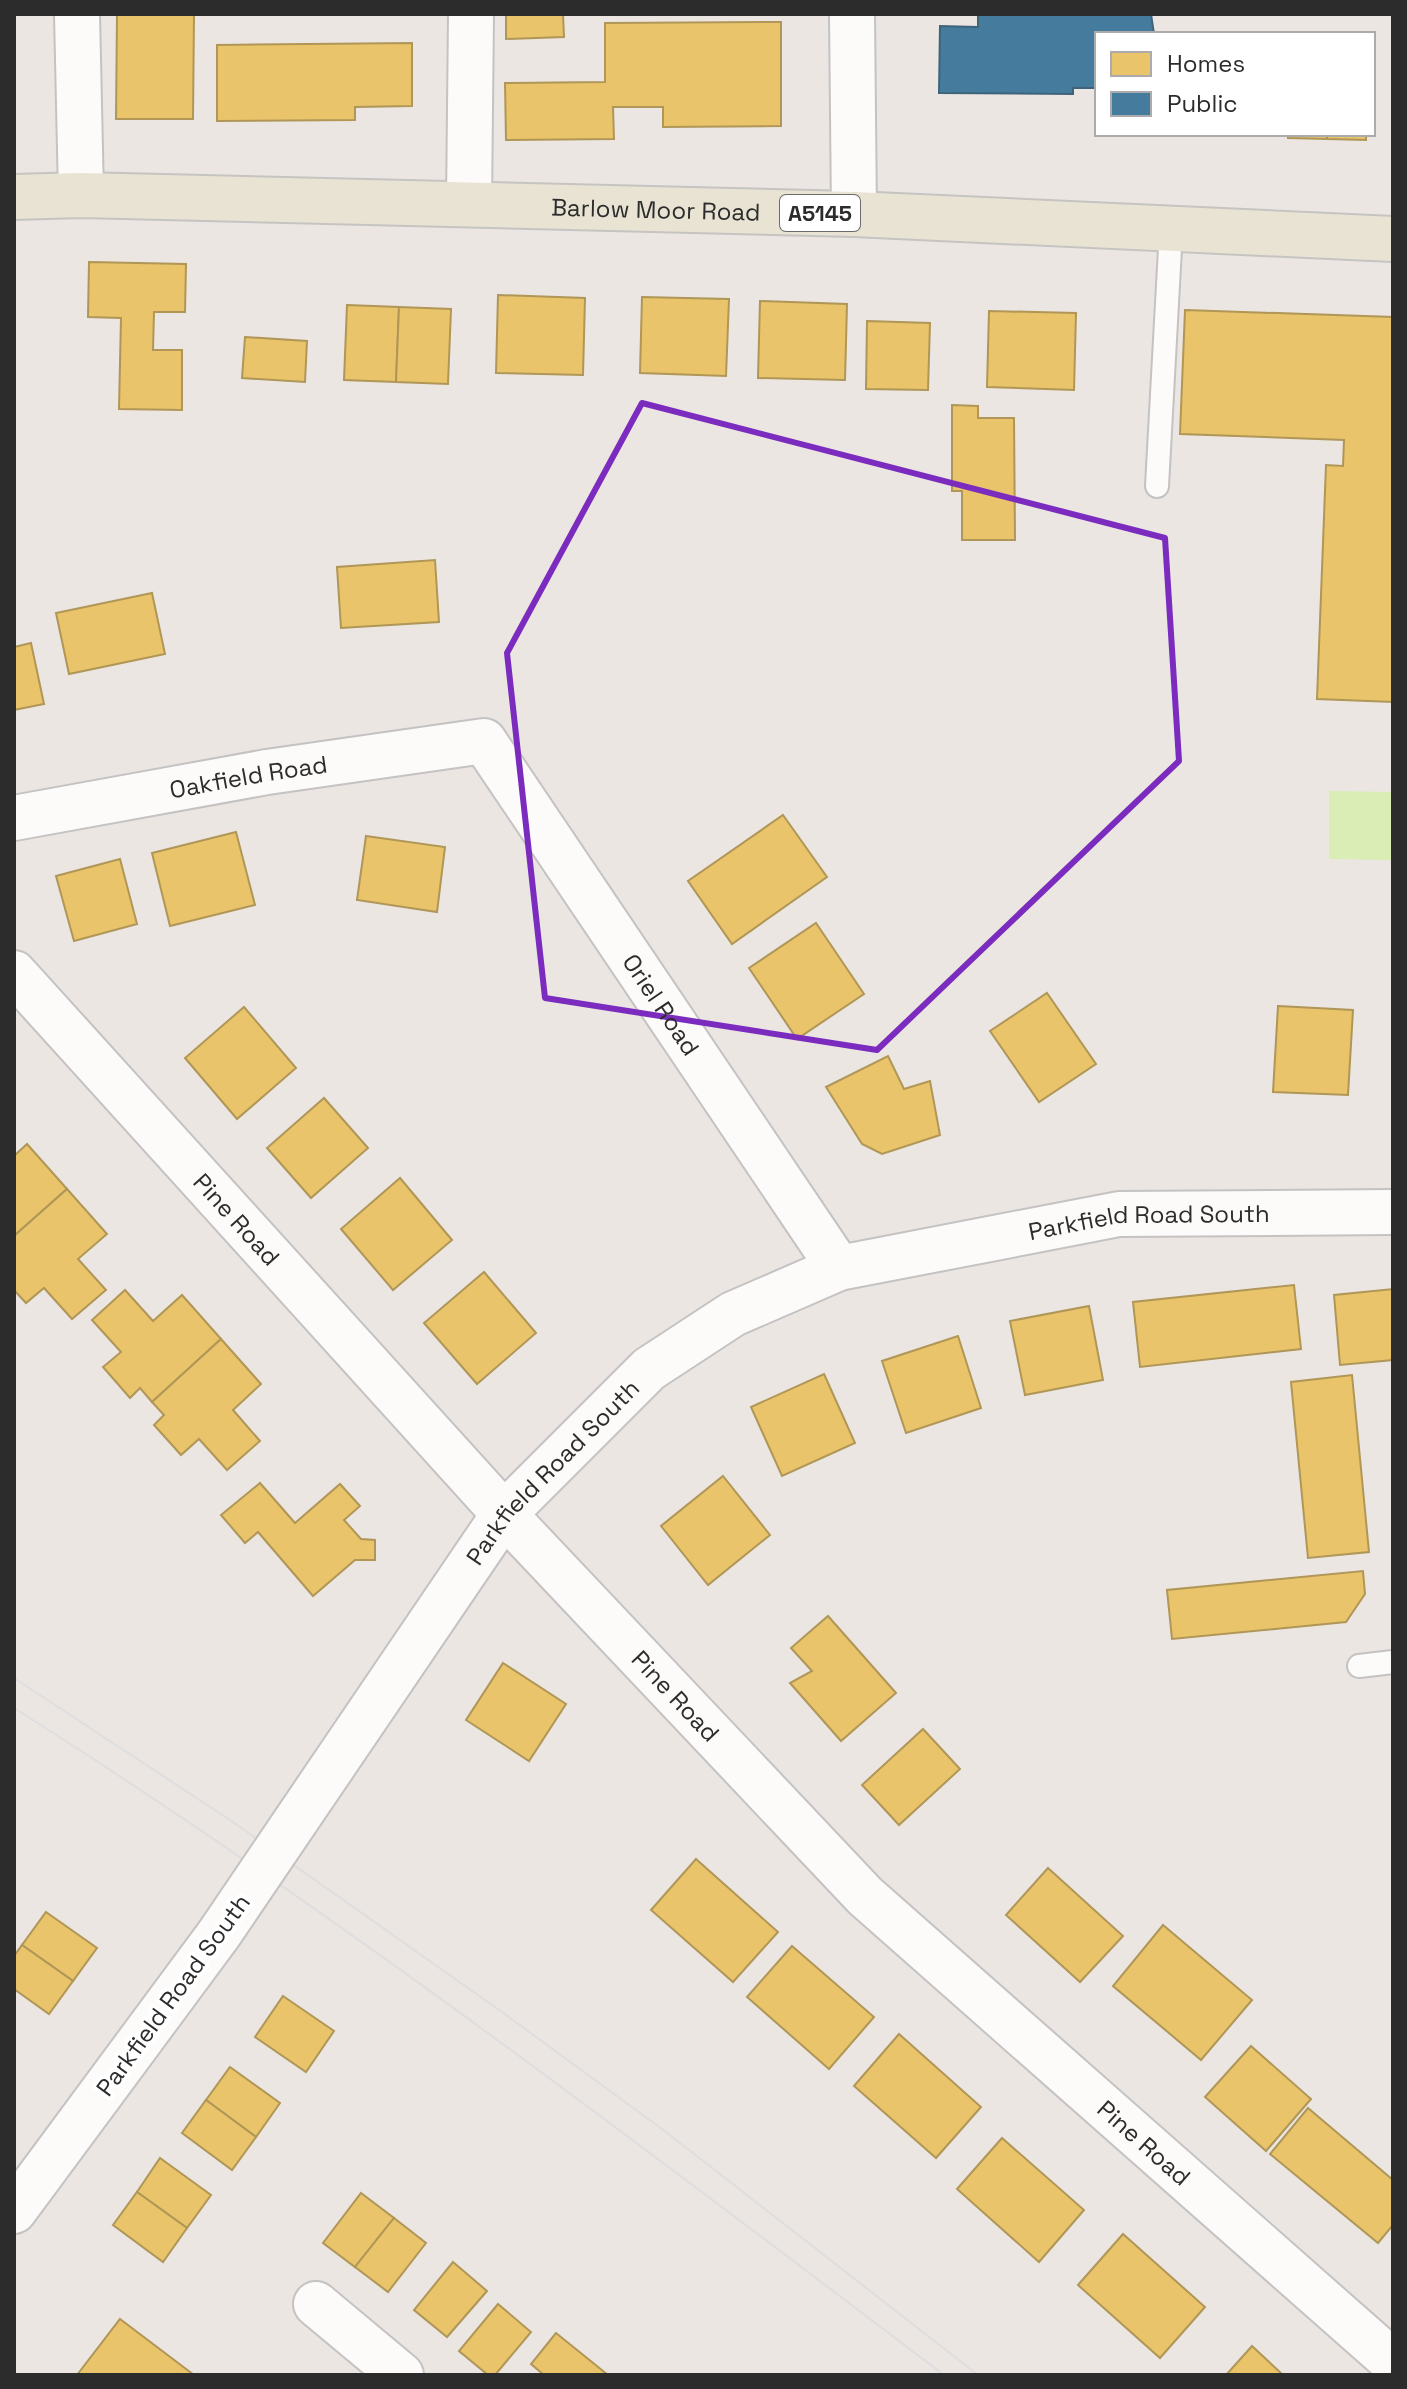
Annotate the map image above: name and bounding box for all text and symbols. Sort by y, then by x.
legend [1095,32,1375,136]
text: Homes [1167,48,1245,79]
text: Public [1167,88,1238,119]
street label: Barlow Moor Road [551,191,761,227]
road number: A5145 [780,195,860,231]
street label: Oakfield Road [167,748,329,805]
street label: Oriel Road [616,948,707,1061]
street label: Pine Road [187,1166,287,1272]
street label: Parkfield Road South [1026,1197,1270,1247]
street label: Parkfield Road South [459,1372,646,1571]
street label: Pine Road [625,1644,726,1748]
street label: Parkfield Road South [89,1888,257,2102]
street label: Pine Road [1091,2093,1197,2192]

